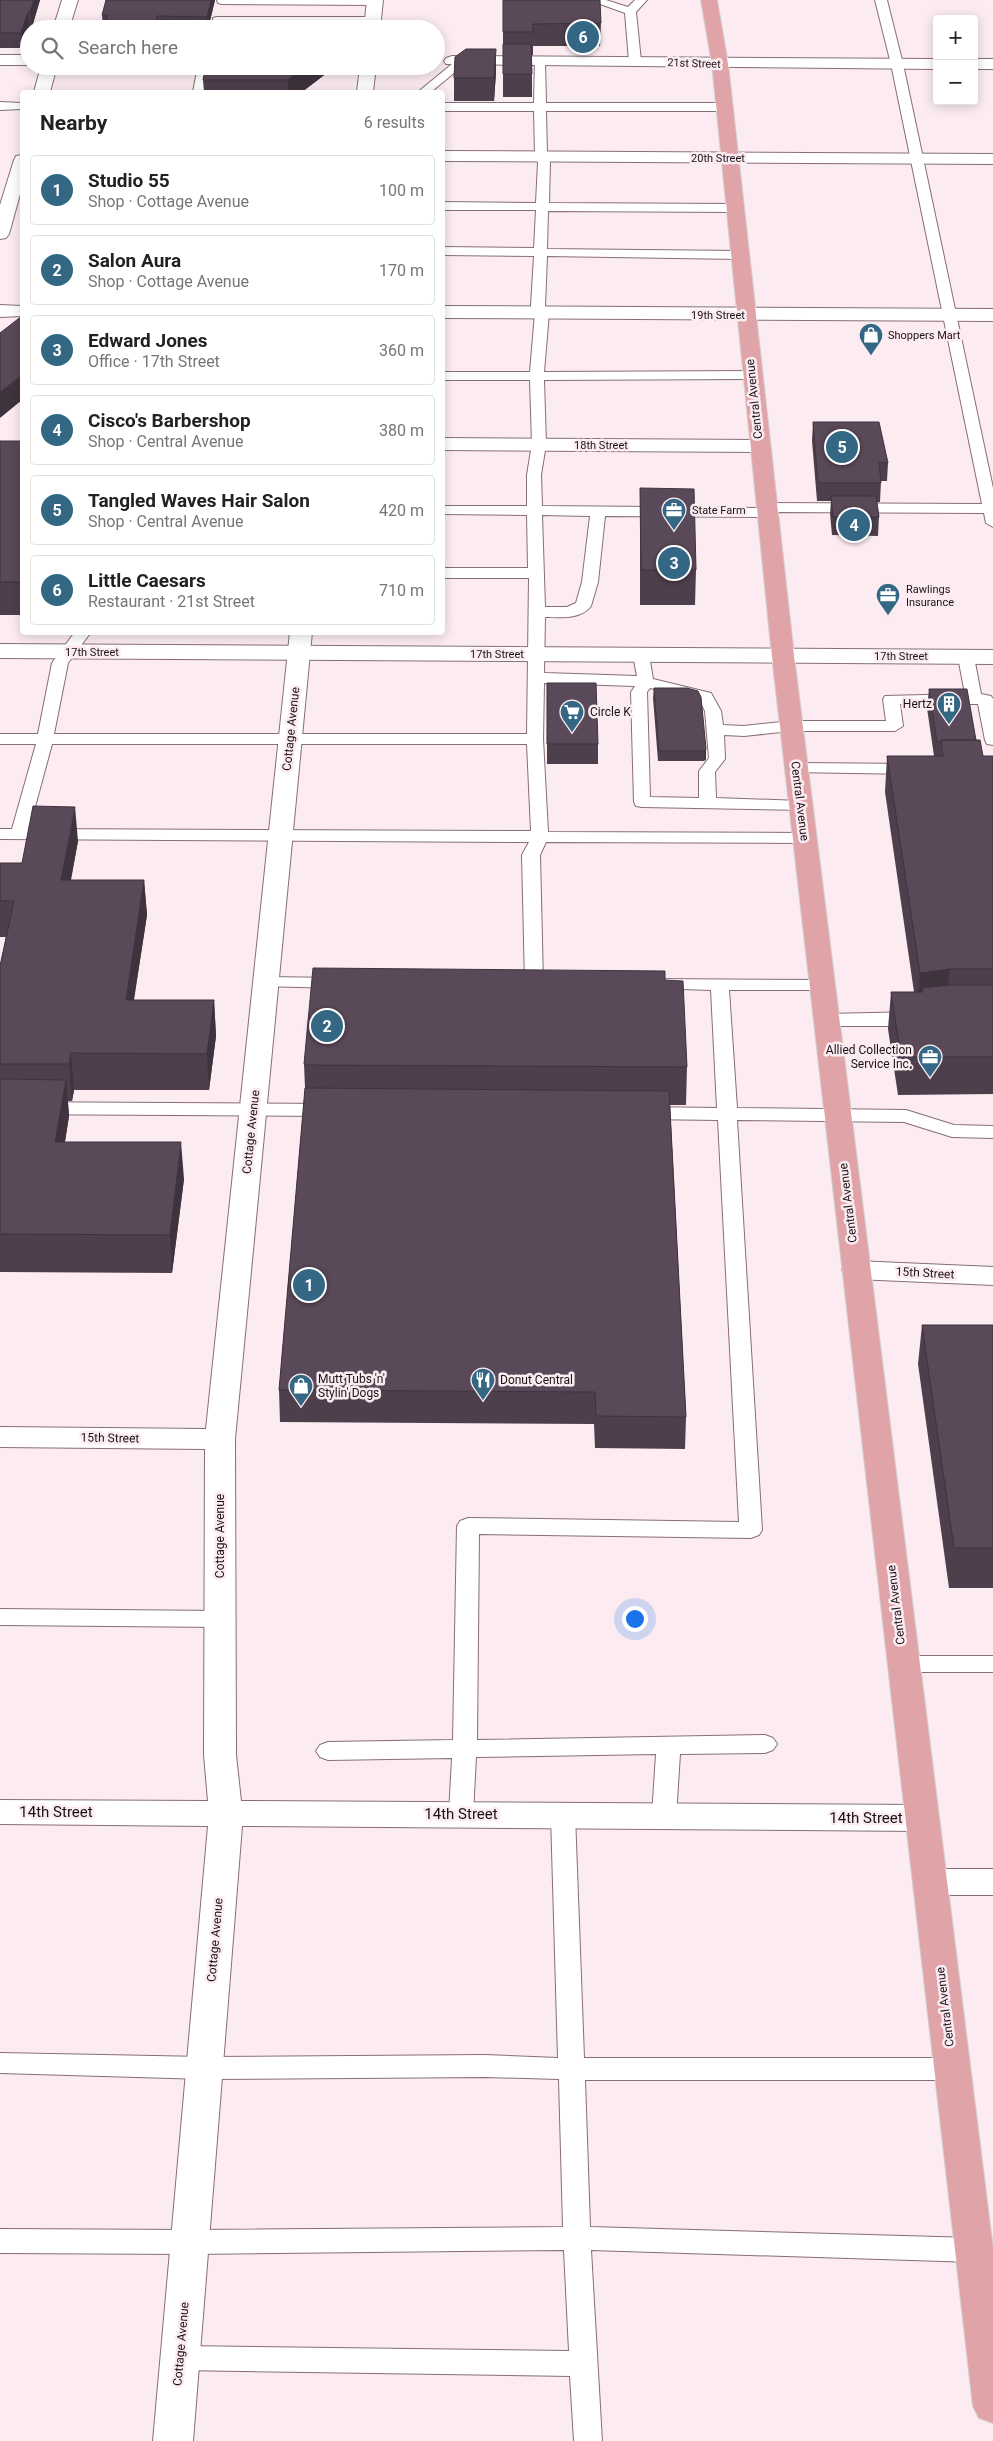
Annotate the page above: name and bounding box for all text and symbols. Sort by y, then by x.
map controls [933,15,978,105]
button: + [933,15,978,60]
pin: 6 [567,18,599,56]
search box [20,20,445,75]
icon: search [38,34,66,62]
text: Search here [78,36,178,59]
street label: 21st Street [667,56,721,71]
button: − [933,60,978,105]
text: Nearby [40,111,107,135]
text: 6 results [364,113,425,132]
street label: 20th Street [691,152,745,165]
text: Studio 55 [88,169,170,192]
text: 1 [52,181,62,200]
text: 100 m [379,181,424,200]
text: Shop · Cottage Avenue [88,192,249,211]
text: Salon Aura [88,249,181,272]
text: 2 [52,261,62,280]
text: 170 m [379,261,424,280]
text: Shop · Cottage Avenue [88,272,249,291]
street label: 19th Street [691,309,745,322]
shop icon: Shoppers Mart [858,322,884,356]
text: Edward Jones [88,329,208,352]
place label: Shoppers Mart [888,329,961,342]
text: 3 [52,341,62,360]
text: 360 m [379,341,424,360]
text: Office · 17th Street [88,352,220,371]
street label: Central Avenue [743,358,765,440]
text: Cisco's Barbershop [88,409,251,432]
text: 4 [52,421,62,440]
text: 380 m [379,421,424,440]
pin: 5 [826,428,858,466]
text: Shop · Central Avenue [88,432,244,451]
street label: 18th Street [574,439,628,452]
text: Tangled Waves Hair Salon [88,489,310,512]
office icon: State Farm [661,497,687,531]
text: 5 [52,501,62,520]
text: 420 m [379,501,424,520]
place label: State Farm [692,504,746,517]
pin: 4 [838,506,870,544]
text: Shop · Central Avenue [88,512,244,531]
pin: 3 [658,544,690,582]
text: Little Caesars [88,569,206,592]
text: 6 [52,581,62,600]
text: 710 m [379,581,424,600]
office icon: Rawlings Insurance [875,582,901,616]
place label: Rawlings Insurance [906,583,954,609]
text: Restaurant · 21st Street [88,592,255,611]
street label: 17th Street [65,646,119,659]
street label: 17th Street [470,648,524,661]
street label: 17th Street [874,650,928,663]
street label: Cottage Avenue [280,686,302,772]
building icon: Hertz [936,691,962,725]
place label: Hertz [903,697,932,711]
supermarket icon: Circle K [559,699,585,733]
place label: Circle K [590,705,631,719]
street label: Central Avenue [788,760,812,842]
pin: 2 [311,1007,343,1045]
place label: Allied Collection Service Inc. [826,1043,912,1071]
office icon: Allied Collection Service Inc. [917,1044,943,1078]
street label: Cottage Avenue [240,1089,262,1175]
street label: Central Avenue [836,1162,860,1244]
street label: 15th Street [895,1264,955,1282]
pin: 1 [293,1266,325,1304]
restaurant icon: Donut Central [470,1367,496,1401]
place label: Mutt Tubs 'n' Stylin' Dogs [318,1372,385,1400]
shop icon: Mutt Tubs 'n' Stylin' Dogs [288,1373,314,1407]
place label: Donut Central [500,1373,573,1387]
street label: 15th Street [81,1430,140,1446]
street label: Cottage Avenue [213,1494,227,1578]
street label: Central Avenue [884,1564,908,1646]
your location [622,1606,648,1632]
street label: 14th Street [19,1803,93,1821]
street label: 14th Street [424,1805,498,1823]
street label: 14th Street [829,1809,903,1827]
street label: Cottage Avenue [204,1897,226,1983]
street label: Central Avenue [933,1966,957,2048]
street label: Cottage Avenue [170,2301,192,2387]

